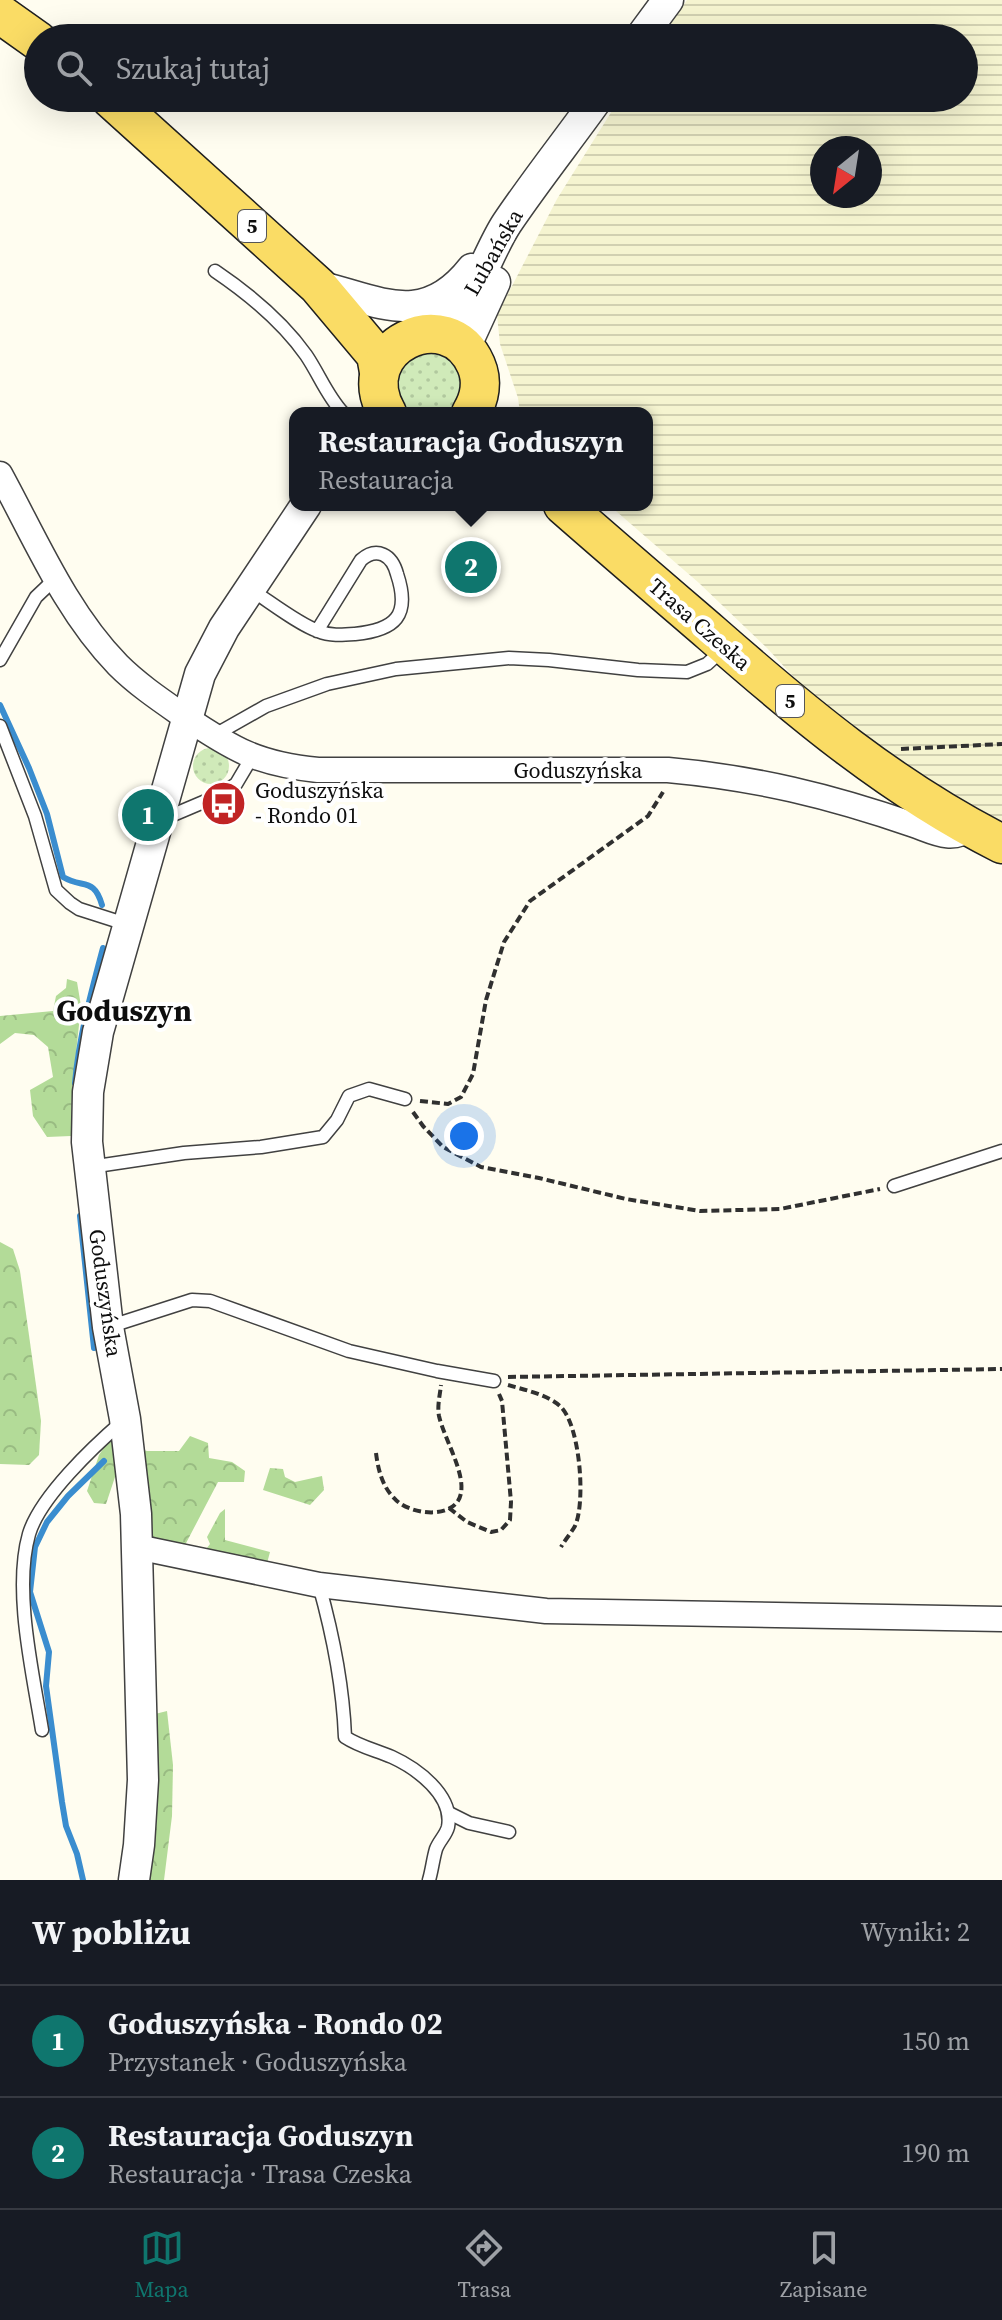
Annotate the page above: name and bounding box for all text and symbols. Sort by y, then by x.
search box [24,24,978,112]
icon: search [52,46,96,90]
text: Szukaj tutaj [116,48,270,89]
north arrow [810,136,882,208]
street label: Lubańska [456,203,530,301]
road number: 5 [238,210,266,242]
popup [289,407,653,511]
text: Restauracja Goduszyn [318,421,624,462]
text: Restauracja [318,462,453,498]
pin: 2 [445,537,497,597]
street label: Trasa Czeska [642,571,758,677]
road number: 5 [776,685,804,717]
street label: Goduszyńska [514,755,643,785]
place label: Goduszyńska - Rondo 01 [255,775,385,830]
bus stop icon: Goduszyńska - Rondo 01 [200,779,248,827]
pin: 1 [122,785,174,845]
district label: Goduszyn [56,990,192,1031]
your location [444,1116,484,1156]
street label: Goduszyńska [82,1227,130,1360]
text: W pobliżu [32,1909,191,1955]
text: Wyniki: 2 [860,1914,970,1950]
text: Goduszyńska - Rondo 02 [108,2003,443,2044]
text: 1 [51,2023,65,2059]
text: 150 m [902,2023,970,2059]
text: Przystanek · Goduszyńska [108,2044,407,2080]
text: Restauracja Goduszyn [108,2115,413,2156]
text: 2 [51,2135,65,2171]
text: 190 m [902,2135,970,2171]
text: Restauracja · Trasa Czeska [108,2156,412,2192]
tab: Mapa [134,2226,189,2304]
tab: Trasa [458,2226,511,2304]
tab: Zapisane [780,2226,868,2304]

